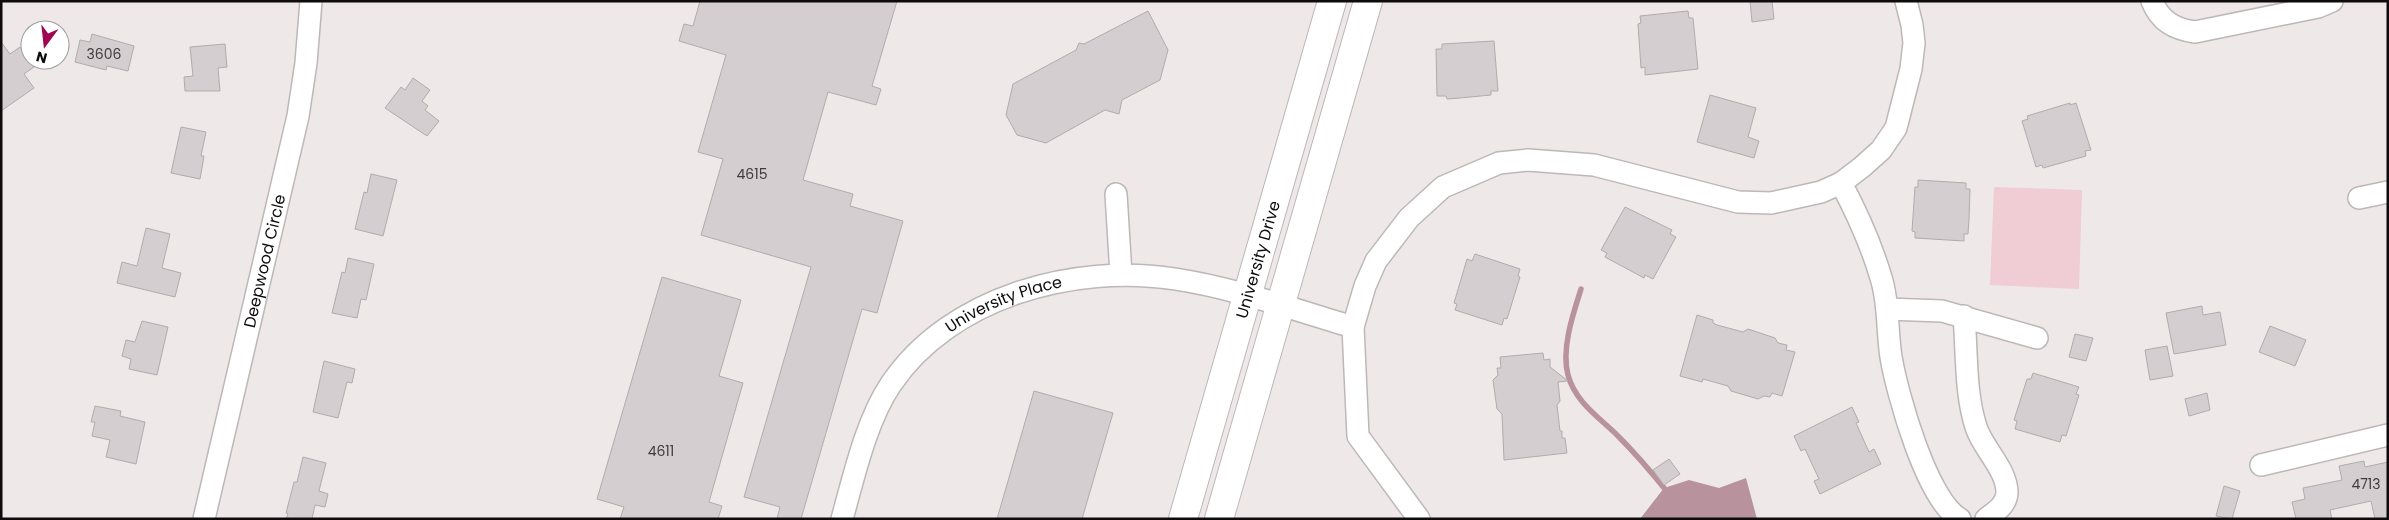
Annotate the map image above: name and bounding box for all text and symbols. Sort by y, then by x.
north arrow [20,20,70,70]
house number: 3606 [87,44,122,64]
text: N [34,47,49,69]
house number: 4615 [737,164,767,184]
street label: Deepwood Circle [237,192,291,330]
street label: University Drive [1230,198,1285,321]
street label: University Place [940,270,1064,338]
house number: 4611 [648,441,674,461]
house number: 4713 [2351,474,2381,494]

